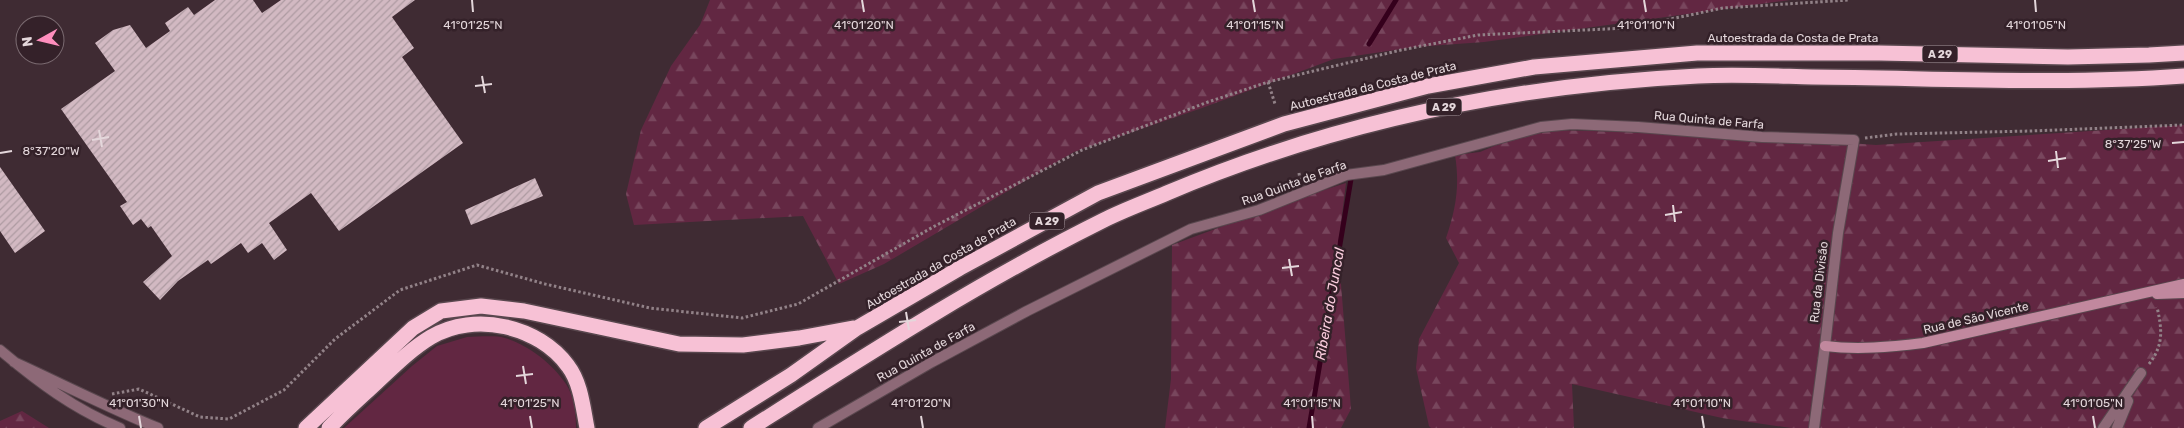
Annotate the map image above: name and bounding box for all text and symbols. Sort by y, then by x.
north arrow [15,15,65,65]
text: 41°01'25"N [443,18,503,32]
text: 41°01'20"N [834,18,894,32]
text: 41°01'15"N [1226,18,1284,32]
text: 41°01'10"N [1617,18,1675,32]
text: 41°01'05"N [2006,18,2066,32]
street label: Autoestrada da Costa de Prata [1708,31,1878,45]
text: N [19,36,37,48]
road number: A 29 [1922,46,1958,62]
street label: Autoestrada da Costa de Prata [1288,59,1458,113]
road number: A 29 [1426,98,1462,115]
street label: Rua Quinta de Farfa [1654,108,1764,132]
text: 8°37'25"W [2105,137,2162,151]
text: 8°37'20"W [22,144,80,158]
street label: Rua Quinta de Farfa [1240,158,1348,208]
road number: A 29 [1030,212,1064,230]
street label: Autoestrada da Costa de Prata [864,214,1018,312]
street label: Rua da Divisão [1807,240,1831,323]
water label: Ribeira do Juncal [1312,246,1348,362]
street label: Rua de São Vicente [1922,299,2030,337]
street label: Rua Quinta de Farfa [874,319,978,385]
text: 41°01'30"N [109,396,169,410]
text: 41°01'25"N [500,396,560,410]
text: 41°01'20"N [891,396,951,410]
text: 41°01'15"N [1283,396,1341,410]
text: 41°01'10"N [1673,396,1731,410]
text: 41°01'05"N [2063,396,2123,410]

